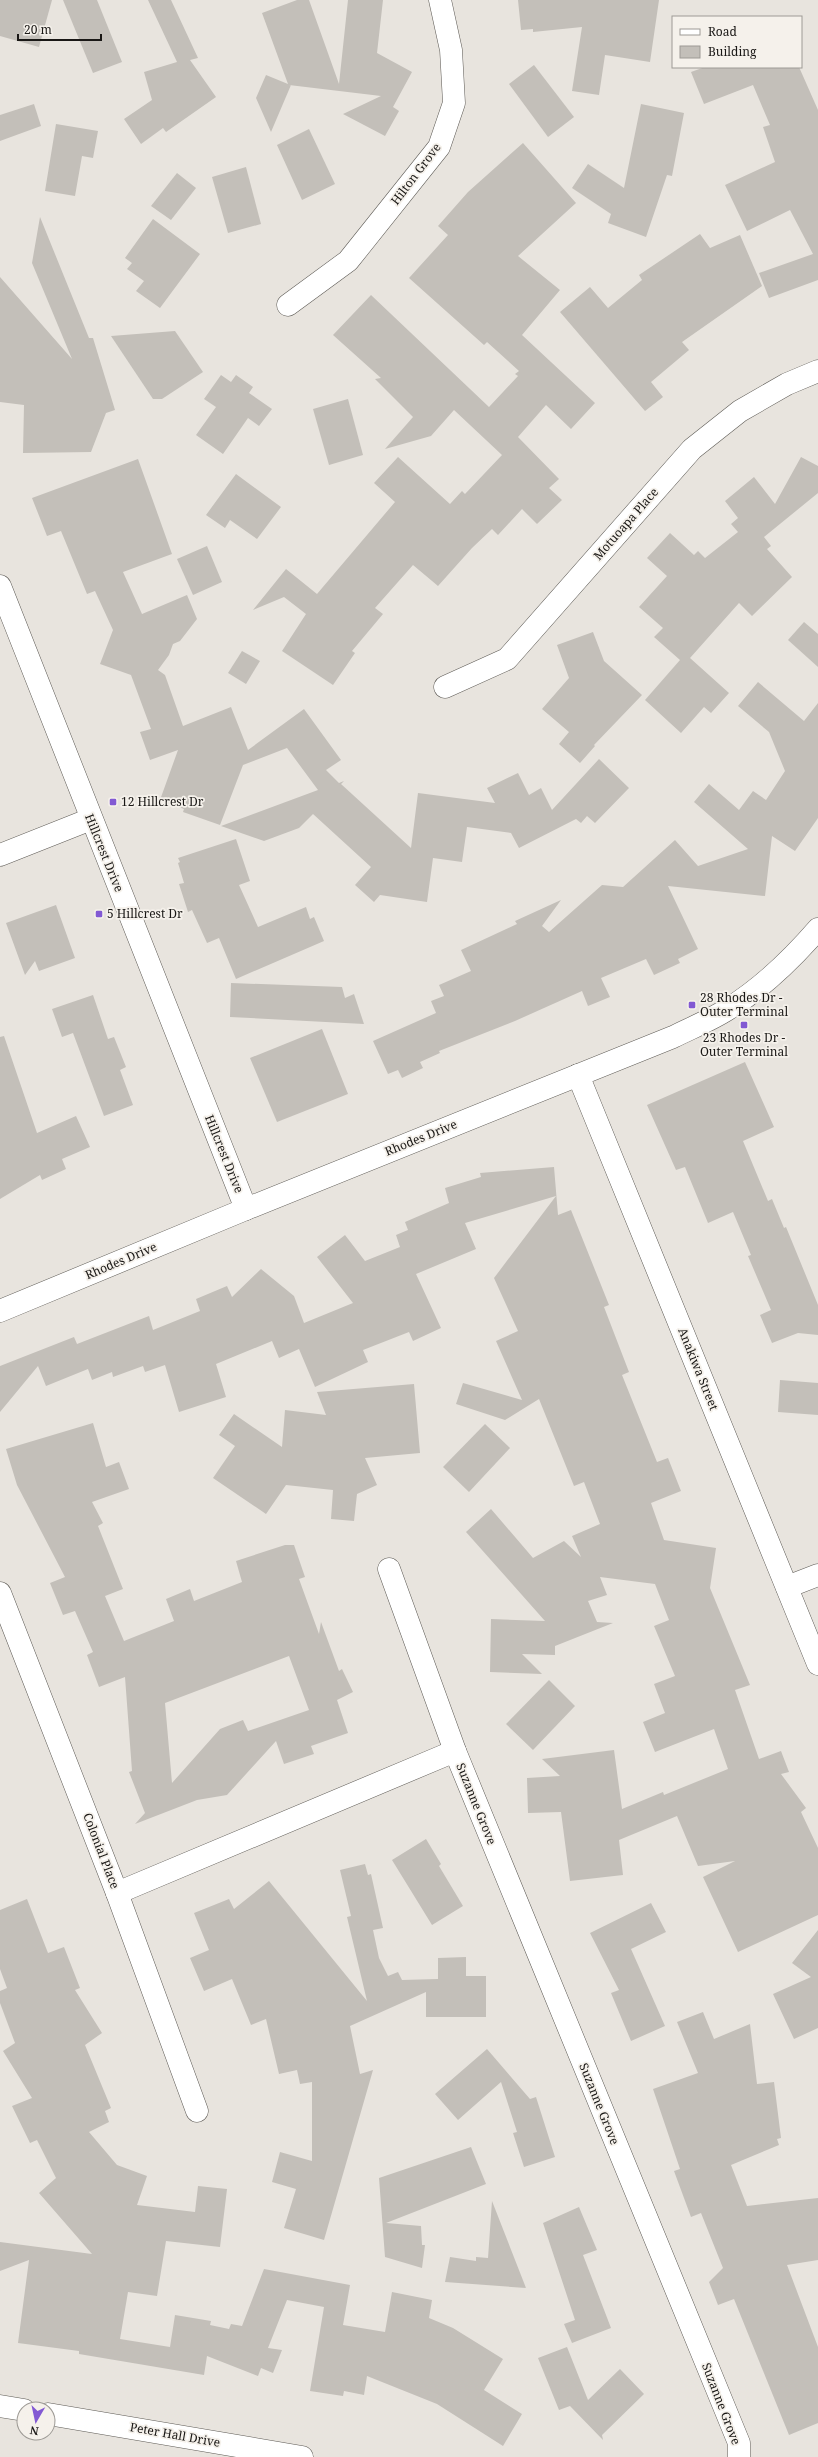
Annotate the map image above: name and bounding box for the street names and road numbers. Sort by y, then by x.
street label: Hilton Grove [387,139,445,208]
street label: Motuoapa Place [589,484,662,564]
street label: Hillcrest Drive [81,811,128,895]
street label: Hillcrest Drive [201,1112,248,1196]
street label: Rhodes Drive [382,1115,459,1160]
street label: Rhodes Drive [82,1238,159,1283]
street label: Anakiwa Street [674,1325,723,1413]
street label: Suzanne Grove [452,1760,501,1847]
street label: Colonial Place [79,1810,124,1891]
street label: Suzanne Grove [575,2060,624,2147]
street label: Suzanne Grove [698,2360,745,2447]
street label: Peter Hall Drive [129,2418,222,2451]

